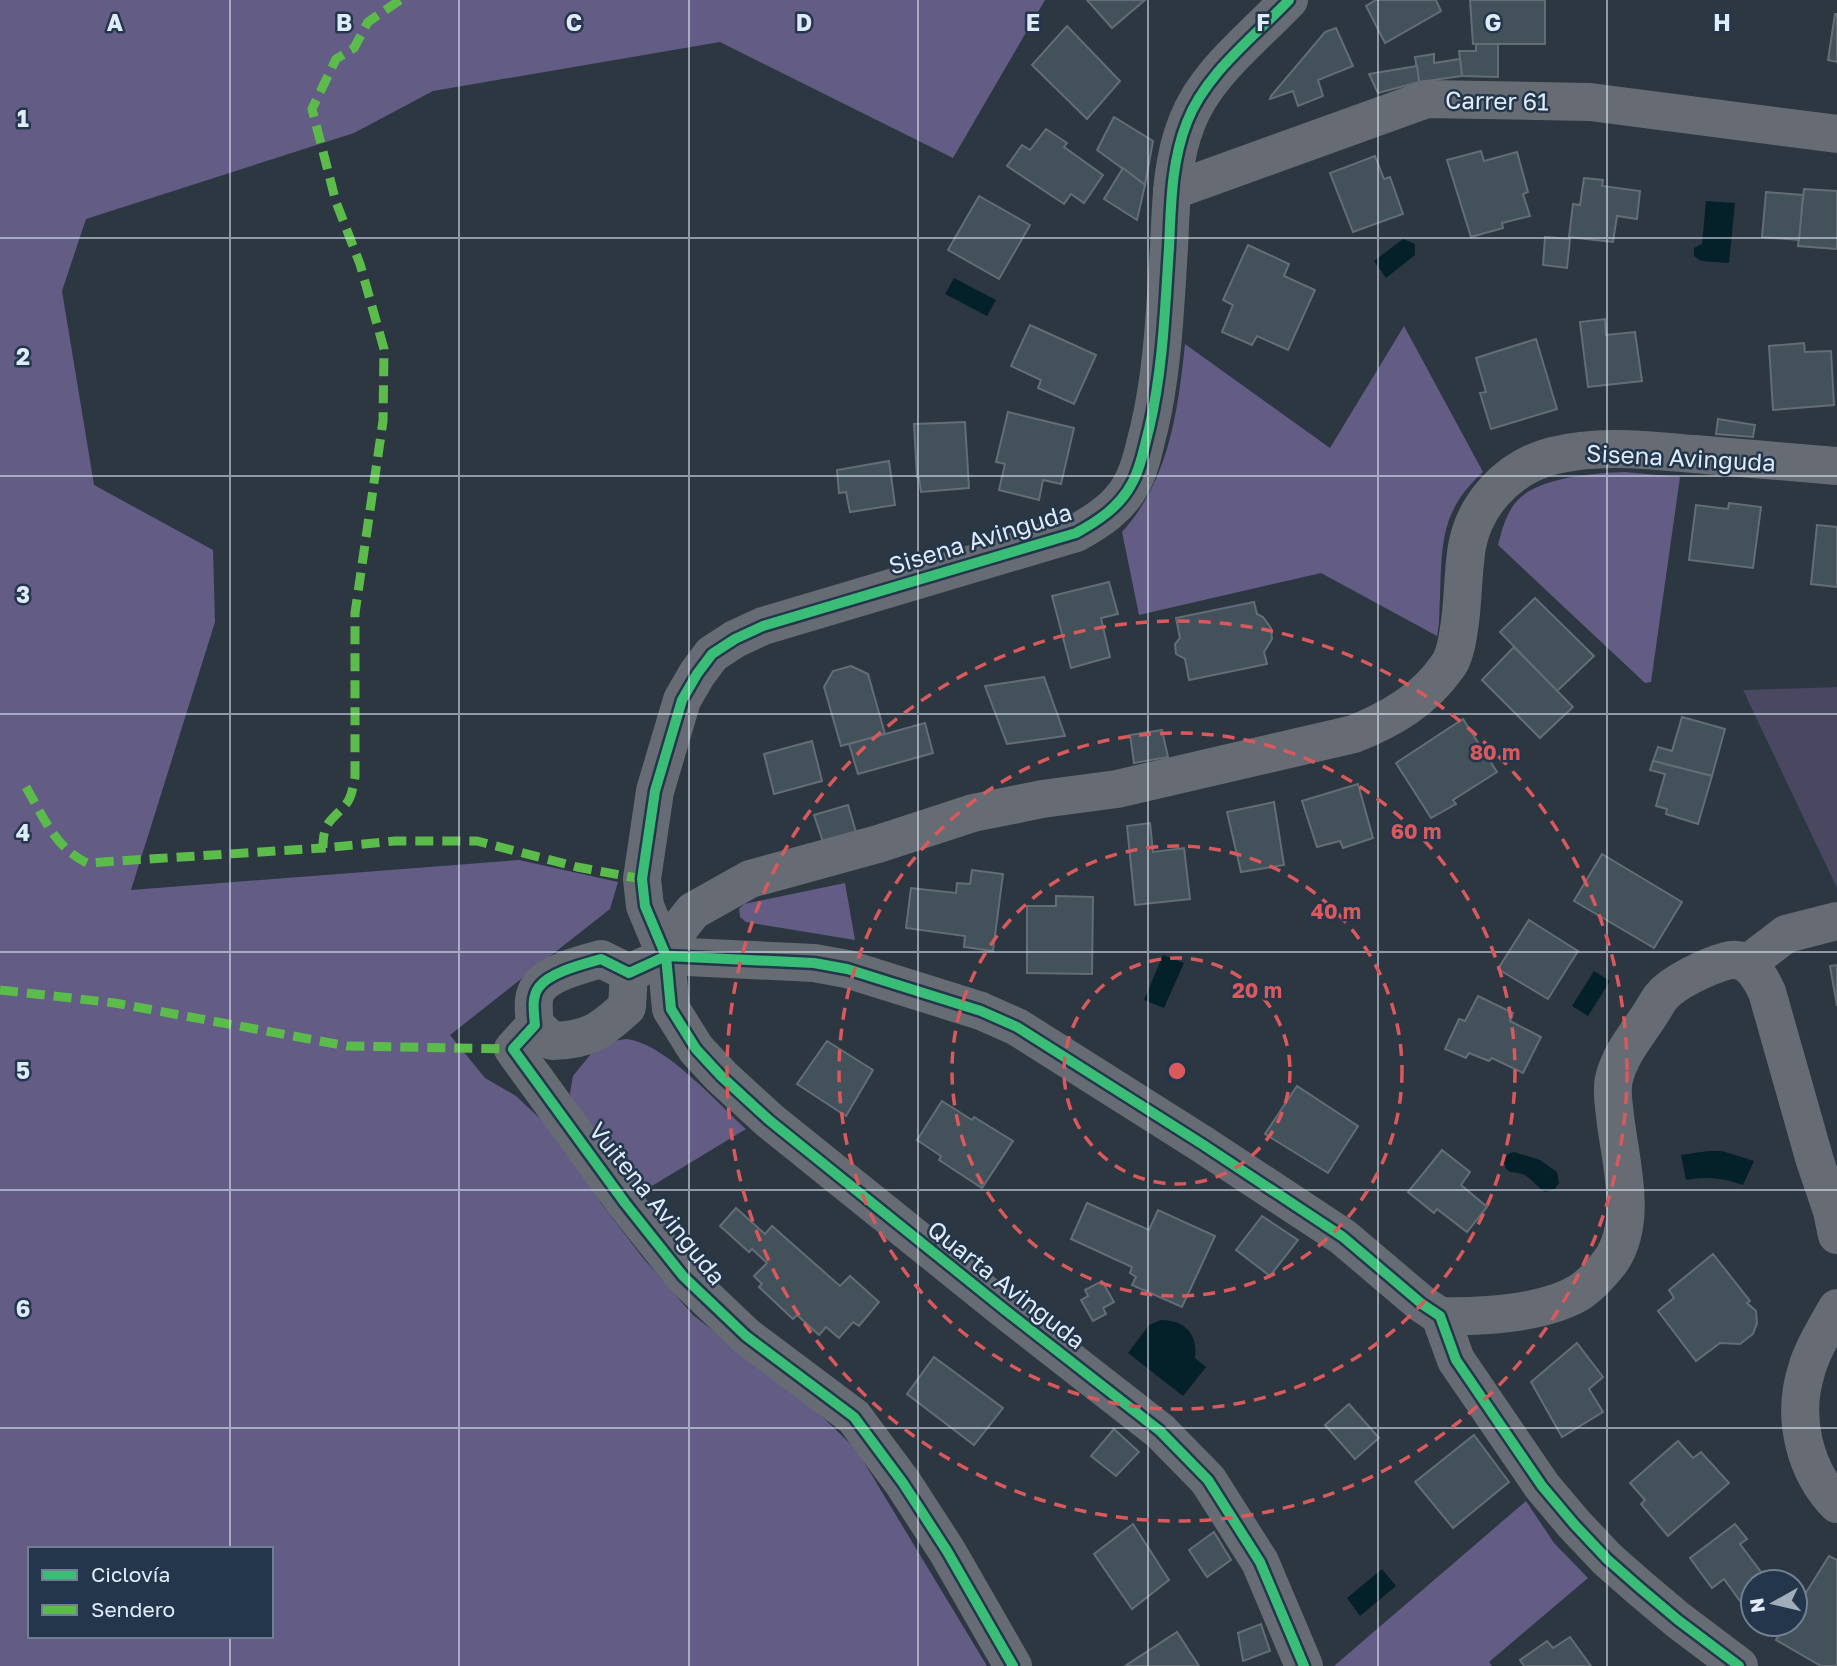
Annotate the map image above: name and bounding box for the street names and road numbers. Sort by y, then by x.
street label: Carrer 61 [1445,85,1549,115]
street label: Sisena Avinguda [1586,438,1776,476]
street label: Sisena Avinguda [885,496,1075,580]
street label: Vuitena Avinguda [584,1116,732,1290]
street label: Quarta Avinguda [923,1214,1091,1354]

